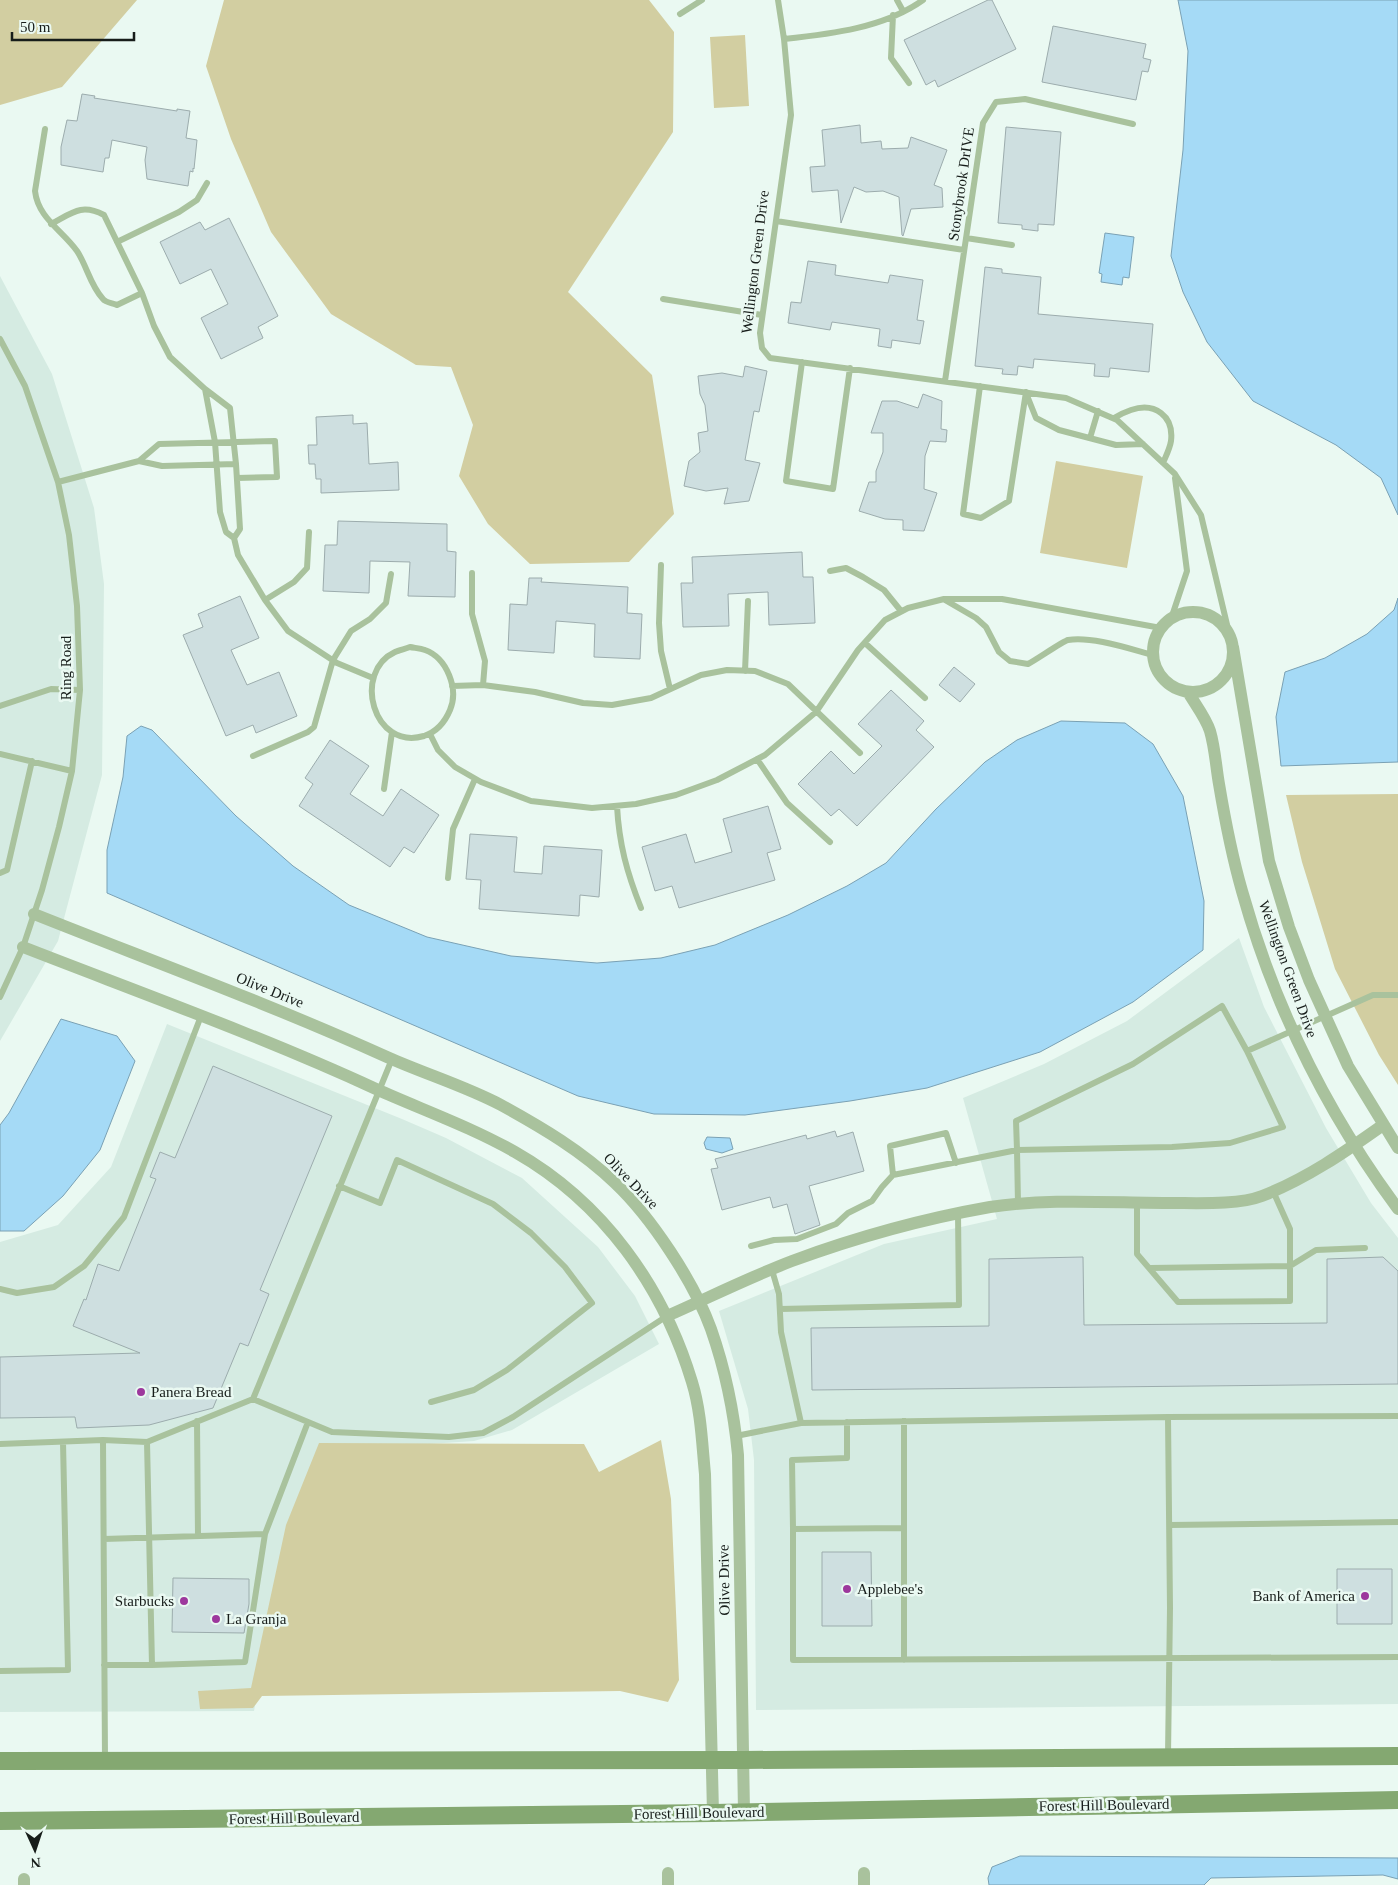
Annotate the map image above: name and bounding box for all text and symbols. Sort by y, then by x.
scale bar [12,10,135,42]
text: 50 m [20,19,51,35]
street label: Stonybrook DrIVE [945,126,977,242]
street label: Wellington Green Drive [738,189,772,335]
street label: Ring Road [58,635,74,700]
street label: Wellington Green Drive [1256,898,1320,1040]
street label: Olive Drive [234,969,306,1011]
street label: Olive Drive [601,1150,662,1212]
place label: Panera Bread [151,1384,232,1400]
marker: Panera Bread [135,1386,147,1398]
street label: Olive Drive [715,1544,733,1616]
place label: Applebee's [857,1581,923,1597]
marker: Applebee's [841,1583,853,1595]
place label: Bank of America [1253,1588,1355,1604]
marker: Bank of America [1359,1590,1371,1602]
place label: Starbucks [115,1593,174,1609]
marker: Starbucks [178,1595,190,1607]
place label: La Granja [226,1611,287,1627]
marker: La Granja [210,1613,222,1625]
street label: Forest Hill Boulevard [1038,1796,1170,1814]
street label: Forest Hill Boulevard [633,1804,765,1822]
street label: Forest Hill Boulevard [228,1809,360,1827]
north arrow [10,1825,60,1875]
text: N [30,1855,41,1870]

